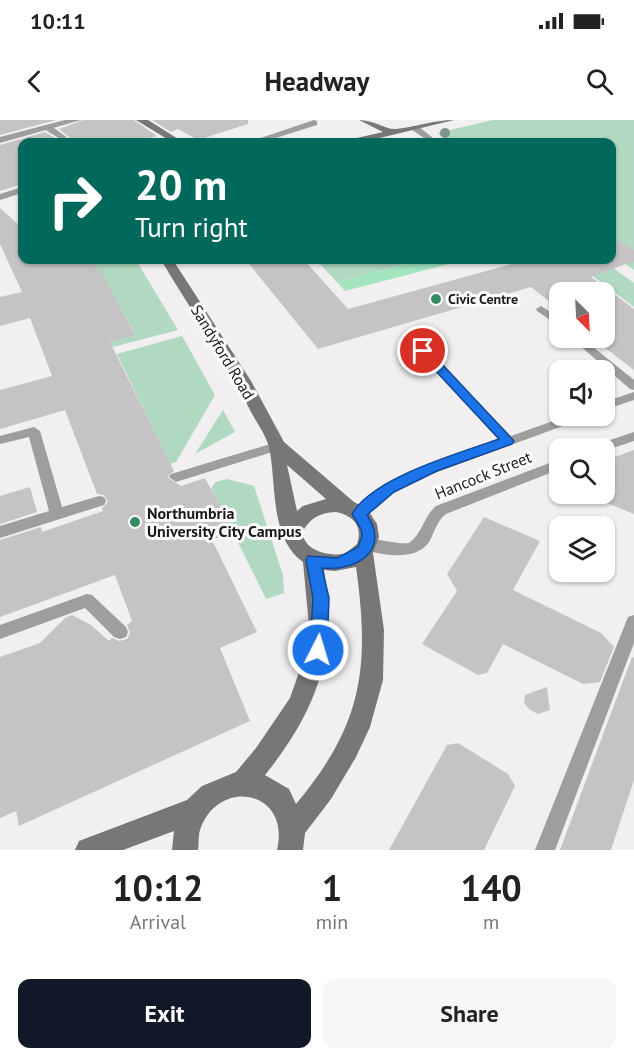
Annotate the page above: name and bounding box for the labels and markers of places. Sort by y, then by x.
place label: Civic Centre [448,290,518,308]
marker: Civic Centre [429,292,443,306]
pin [397,325,448,376]
place label: Northumbria University City Campus [147,503,302,541]
marker: Northumbria University City Campus [128,515,142,529]

